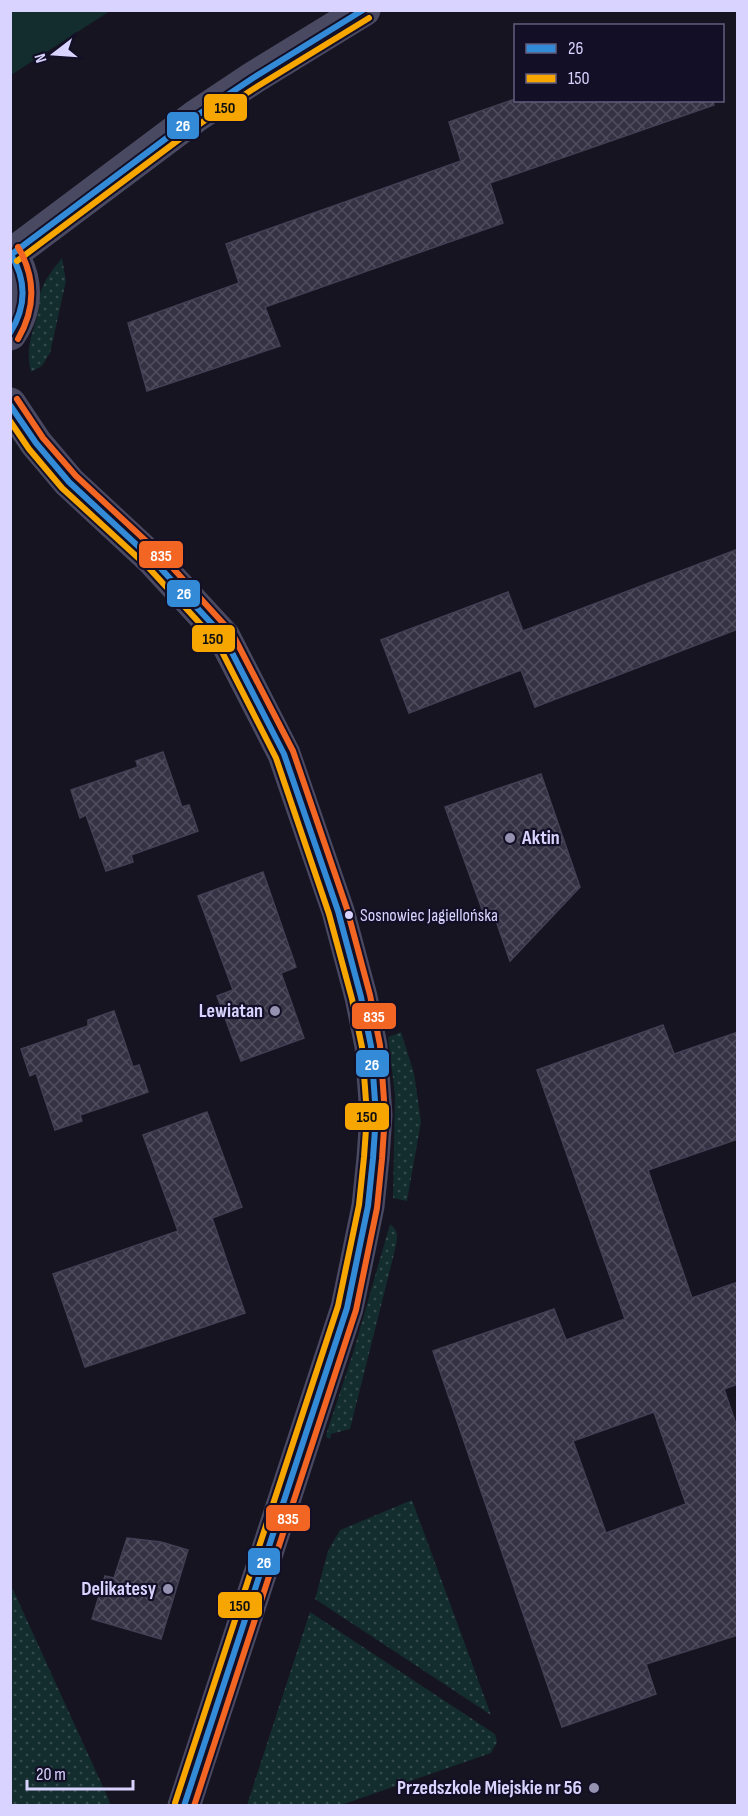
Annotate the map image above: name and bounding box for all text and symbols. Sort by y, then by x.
north arrow [24,24,84,84]
legend [514,24,724,102]
text: 26 [568,38,583,59]
text: N [31,51,51,65]
text: 150 [568,68,590,89]
line badge: 150 [203,93,248,122]
text: 150 [215,99,235,118]
line badge: 26 [166,111,200,140]
text: 26 [176,117,190,136]
line badge: 835 [138,540,184,569]
text: 835 [150,547,172,566]
line badge: 26 [166,579,201,608]
text: 26 [177,585,191,604]
line badge: 150 [191,624,236,653]
text: 150 [203,630,223,649]
place label: Aktin [521,826,560,850]
marker: Aktin [503,831,517,845]
place label: Sosnowiec Jagiellońska [360,905,498,926]
marker: Sosnowiec Jagiellońska [343,909,355,921]
place label: Lewiatan [199,999,263,1023]
line badge: 835 [351,1002,397,1030]
marker: Lewiatan [268,1004,282,1018]
text: 835 [363,1008,385,1027]
line badge: 26 [355,1049,390,1078]
text: 26 [365,1056,379,1075]
line badge: 150 [344,1102,390,1131]
text: 150 [357,1108,377,1127]
line badge: 835 [265,1504,311,1532]
text: 835 [277,1510,299,1529]
line badge: 26 [247,1547,281,1576]
text: 26 [257,1554,271,1573]
place label: Delikatesy [81,1577,157,1601]
marker: Delikatesy [161,1582,175,1596]
line badge: 150 [217,1591,263,1619]
text: 150 [230,1597,250,1616]
scale bar [27,1753,134,1791]
text: 20 m [36,1764,66,1785]
place label: Przedszkole Miejskie nr 56 [397,1776,582,1800]
marker: Przedszkole Miejskie nr 56 [587,1781,601,1795]

